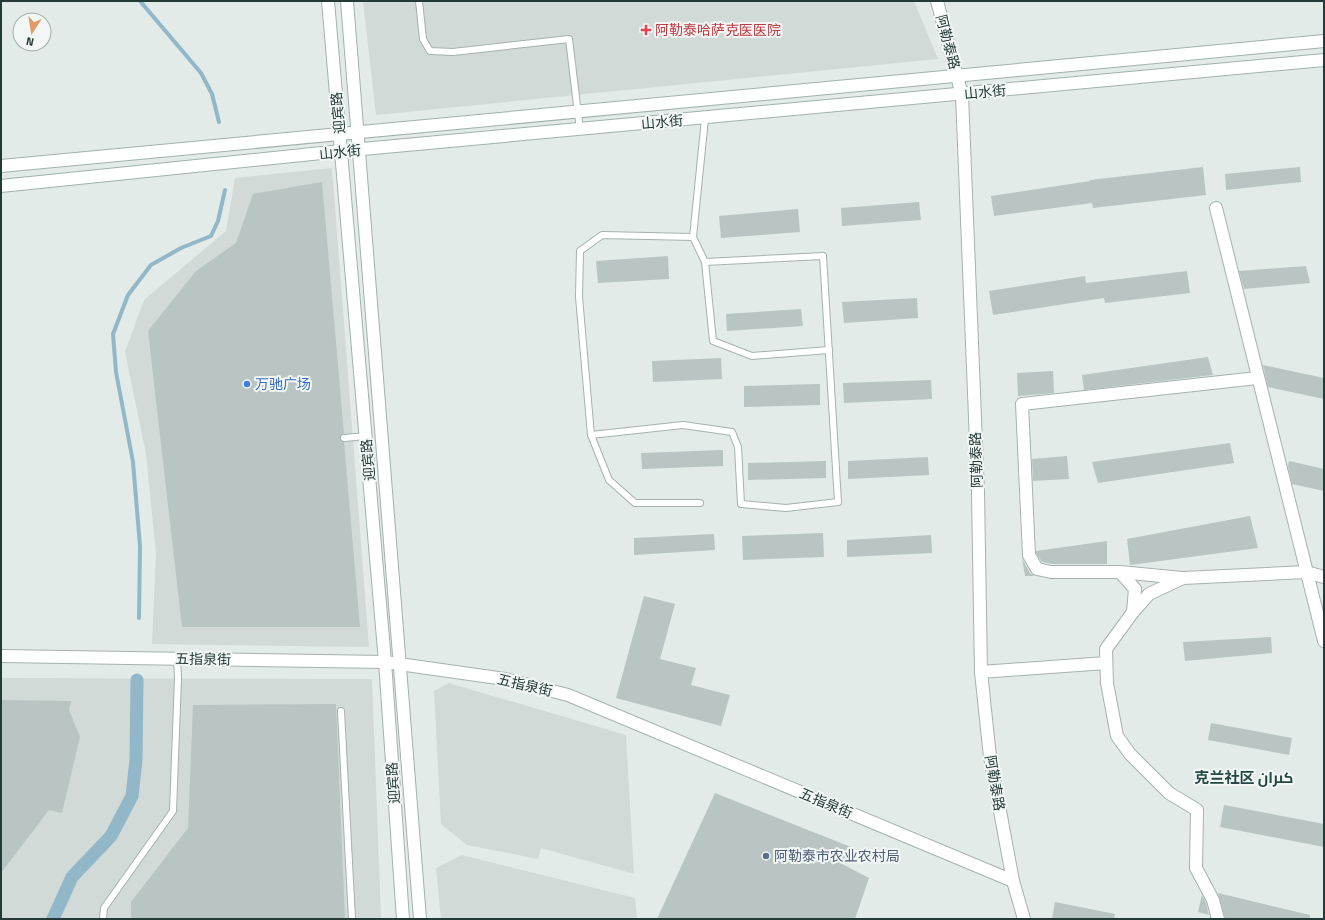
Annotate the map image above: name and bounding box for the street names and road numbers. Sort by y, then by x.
street label: 阿勒泰路 [931,12,966,72]
street label: 山水街 [963,79,1007,104]
street label: 迎宾路 [325,91,350,135]
street label: 山水街 [640,109,684,134]
street label: 山水街 [318,139,362,164]
street label: 阿勒泰路 [964,432,987,488]
street label: 迎宾路 [355,438,380,482]
street label: 五指泉街 [175,648,231,669]
street label: 五指泉街 [495,668,555,701]
street label: 阿勒泰路 [980,754,1011,812]
street label: 迎宾路 [381,761,404,805]
street label: 五指泉街 [796,782,856,823]

